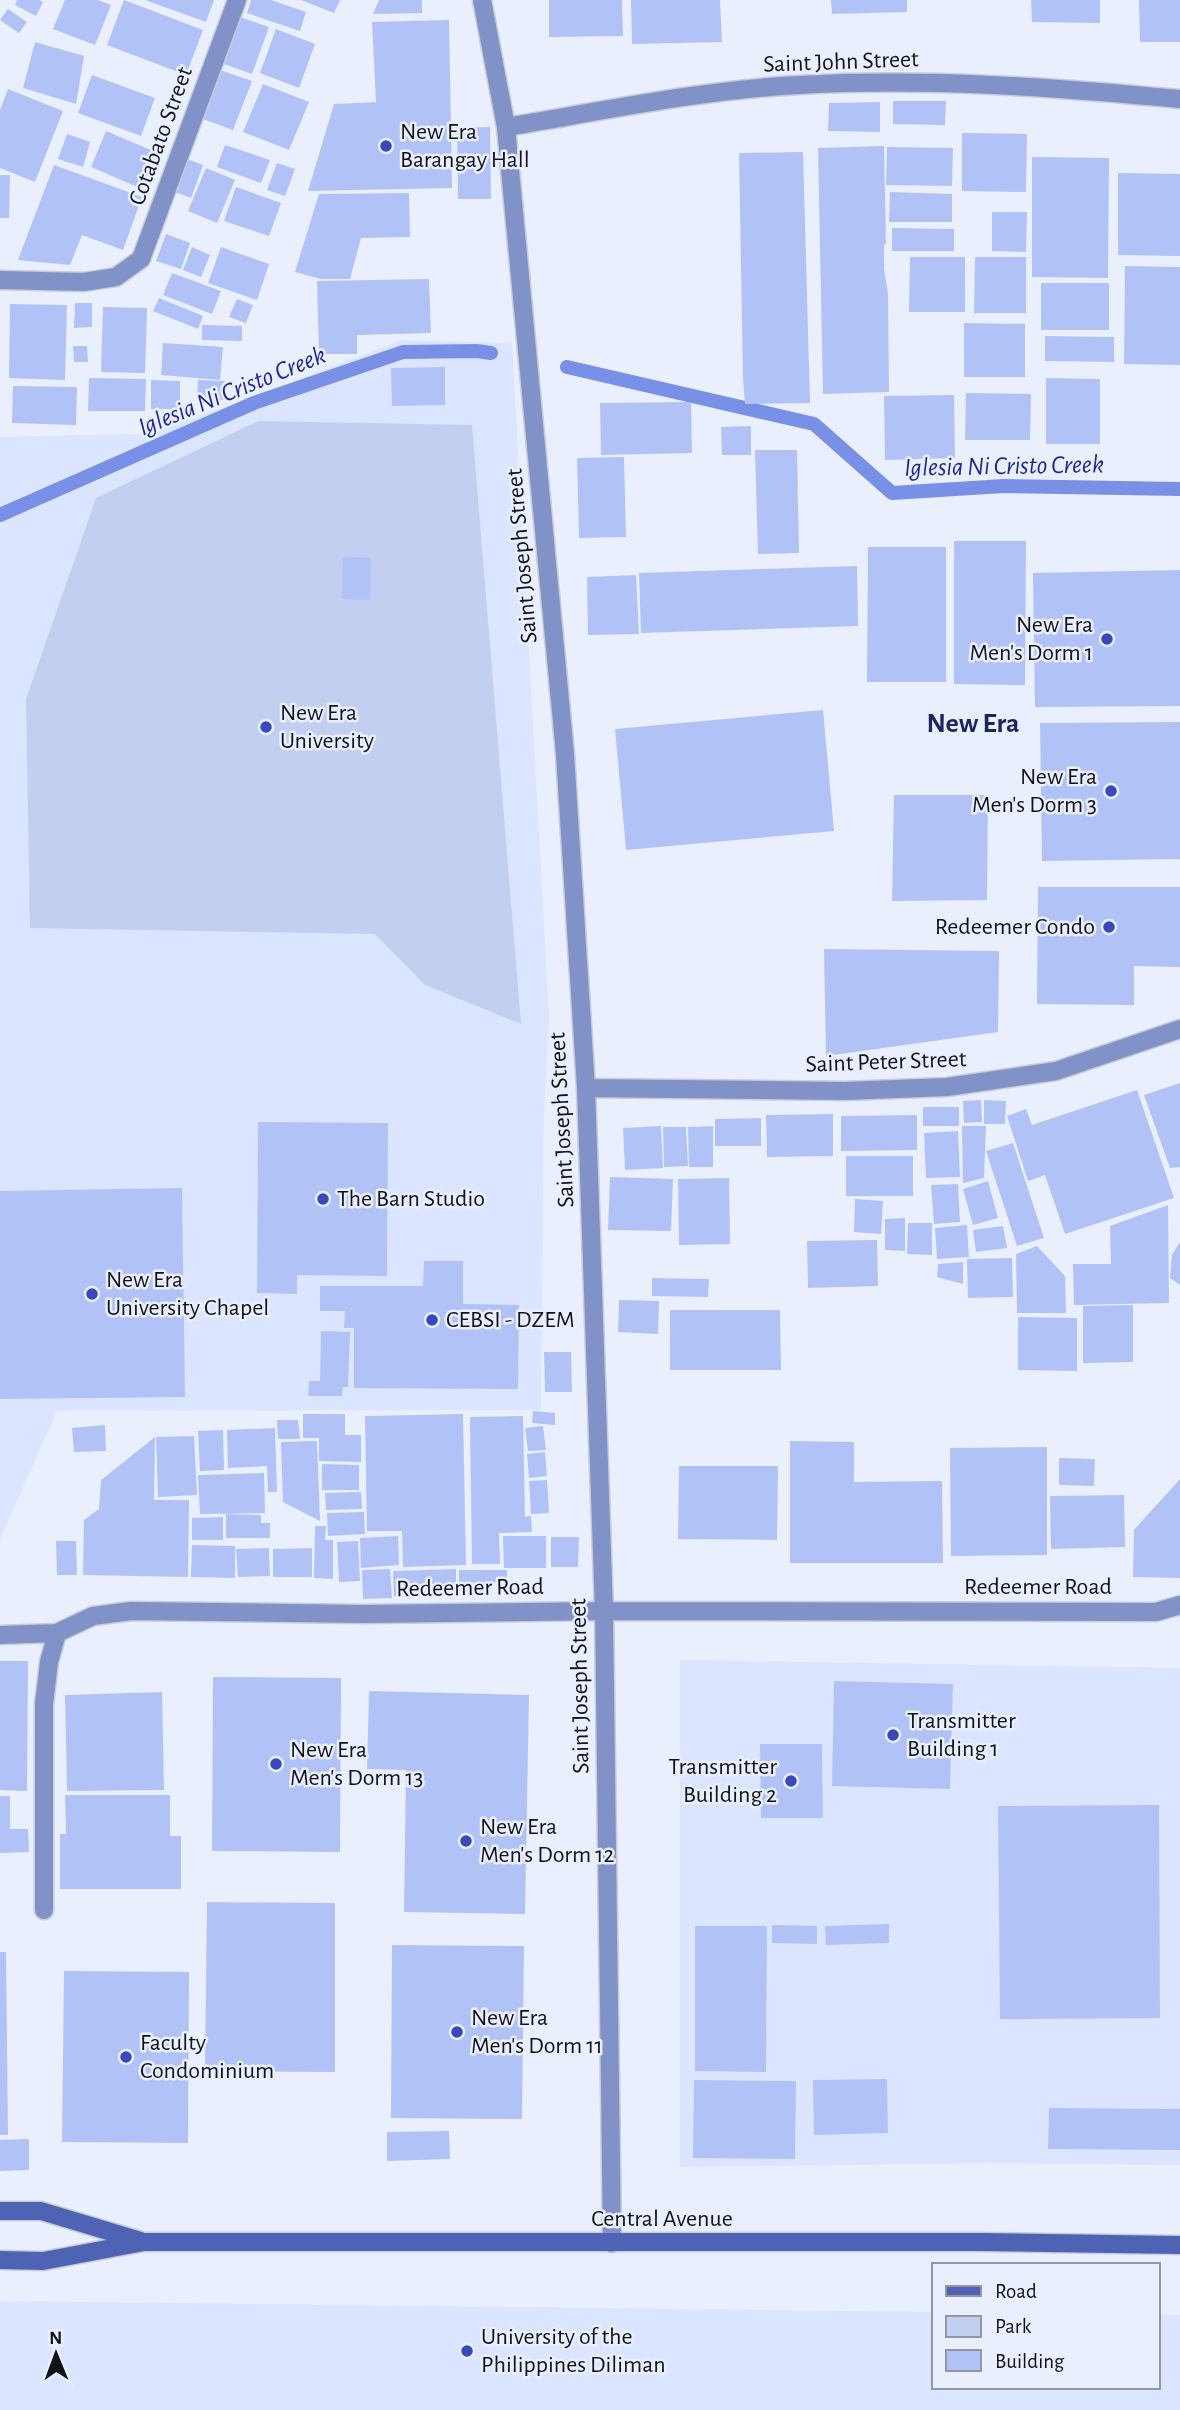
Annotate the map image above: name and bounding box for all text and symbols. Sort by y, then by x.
street label: Saint John Street [763,47,919,77]
street label: Cotabato Street [125,63,197,208]
place label: New Era Barangay Hall [400,120,530,172]
marker: New Era Barangay Hall [378,138,394,154]
water label: Iglesia Ni Cristo Creek [135,342,329,440]
water label: Iglesia Ni Cristo Creek [904,451,1104,481]
street label: Saint Joseph Street [502,467,542,645]
place label: New Era Men's Dorm 1 [970,613,1093,665]
marker: New Era Men's Dorm 1 [1099,631,1115,647]
place label: New Era University [280,701,374,753]
district label: New Era [927,710,1019,738]
marker: New Era University [258,719,274,735]
place label: New Era Men's Dorm 3 [972,765,1097,817]
marker: New Era Men's Dorm 3 [1103,783,1119,799]
place label: Redeemer Condo [935,915,1095,939]
marker: Redeemer Condo [1101,919,1117,935]
street label: Saint Joseph Street [545,1031,579,1208]
street label: Saint Peter Street [805,1047,967,1077]
place label: The Barn Studio [337,1187,485,1211]
marker: The Barn Studio [315,1191,331,1207]
place label: New Era University Chapel [106,1268,269,1320]
marker: New Era University Chapel [84,1286,100,1302]
place label: CEBSI - DZEM [446,1308,575,1332]
marker: CEBSI - DZEM [424,1312,440,1328]
street label: Redeemer Road [396,1575,544,1601]
street label: Redeemer Road [964,1575,1112,1599]
street label: Saint Joseph Street [566,1598,594,1774]
place label: Transmitter Building 1 [907,1709,1016,1761]
marker: Transmitter Building 1 [885,1727,901,1743]
place label: New Era Men's Dorm 13 [290,1738,423,1790]
place label: Transmitter Building 2 [668,1755,777,1807]
marker: New Era Men's Dorm 13 [268,1756,284,1772]
marker: Transmitter Building 2 [783,1773,799,1789]
place label: New Era Men's Dorm 12 [480,1815,614,1867]
marker: New Era Men's Dorm 12 [458,1833,474,1849]
place label: New Era Men's Dorm 11 [471,2006,603,2058]
marker: New Era Men's Dorm 11 [449,2024,465,2040]
place label: Faculty Condominium [140,2031,274,2083]
marker: Faculty Condominium [118,2049,134,2065]
street label: Central Avenue [591,2207,733,2231]
legend [932,2263,1159,2389]
text: Road [995,2281,1037,2302]
text: Park [995,2316,1032,2337]
north arrow [21,2319,91,2389]
place label: University of the Philippines Diliman [481,2325,666,2377]
text: N [49,2329,63,2348]
marker: University of the Philippines Diliman [459,2343,475,2359]
text: Building [995,2351,1065,2372]

